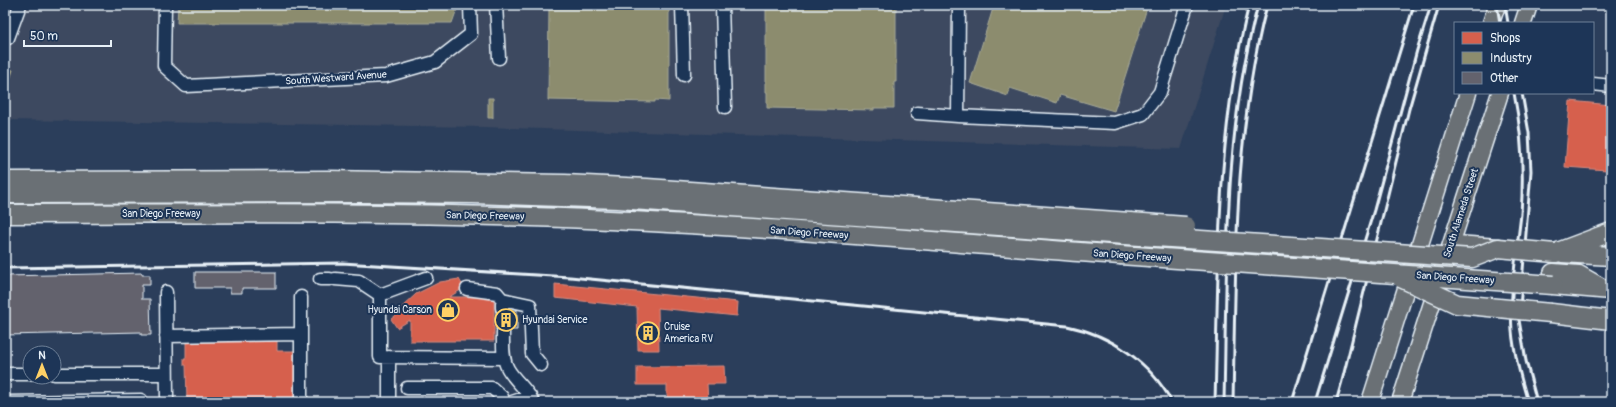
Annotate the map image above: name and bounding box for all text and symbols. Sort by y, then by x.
scale bar [24,22,111,48]
legend [1454,22,1594,94]
text: 50 m [30,29,58,44]
text: Shops [1490,31,1521,46]
text: Industry [1490,51,1532,66]
street label: South Westward Avenue [285,68,387,88]
text: Other [1490,71,1519,86]
street label: South Alameda Street [1441,166,1481,259]
street label: San Diego Freeway [122,208,201,220]
street label: San Diego Freeway [446,209,525,223]
street label: San Diego Freeway [769,224,849,242]
street label: San Diego Freeway [1092,247,1172,265]
street label: San Diego Freeway [1415,269,1495,287]
shop icon: Hyundai Carson [435,297,461,323]
place label: Hyundai Carson [367,304,432,316]
building icon: Hyundai Service [493,307,519,333]
place label: Hyundai Service [522,314,587,326]
building icon: Cruise America RV [635,320,661,346]
place label: Cruise America RV [664,321,713,345]
north arrow [22,345,62,385]
text: N [38,349,46,362]

